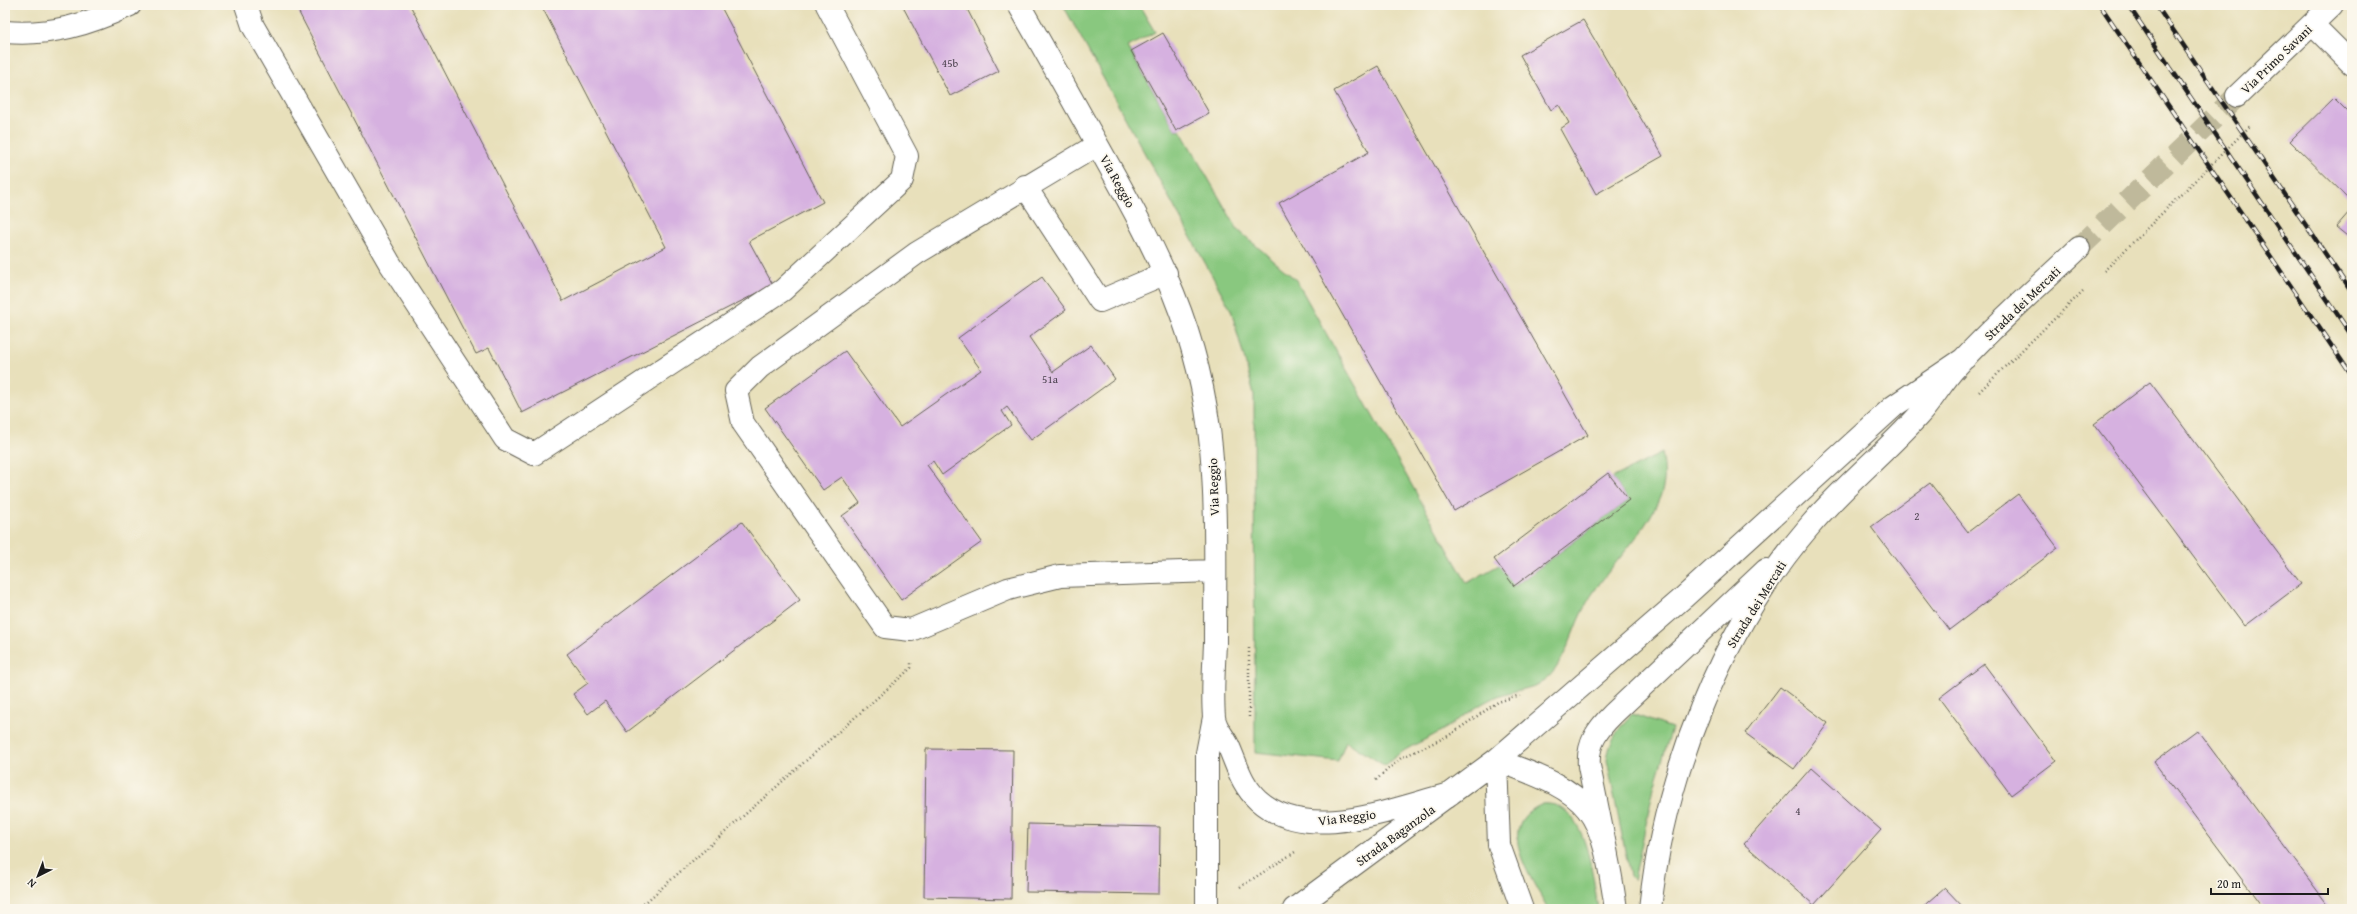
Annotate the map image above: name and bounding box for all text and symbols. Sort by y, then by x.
street label: Via Primo Savani [2236,20,2317,98]
house number: 45b [942,55,958,71]
street label: Via Reggio [1095,151,1140,212]
street label: Strada dei Mercati [1980,262,2065,345]
house number: 51a [1042,371,1059,387]
street label: Via Reggio [1203,457,1224,516]
house number: 2 [1914,508,1920,524]
street label: Strada dei Mercati [1722,557,1791,652]
street label: Strada Baganzola [1352,800,1440,871]
house number: 4 [1795,803,1801,819]
street label: Via Reggio [1317,804,1377,830]
north arrow [18,856,58,896]
scale bar [2211,870,2328,896]
text: N [23,875,39,892]
text: 20 m [2217,875,2241,892]

